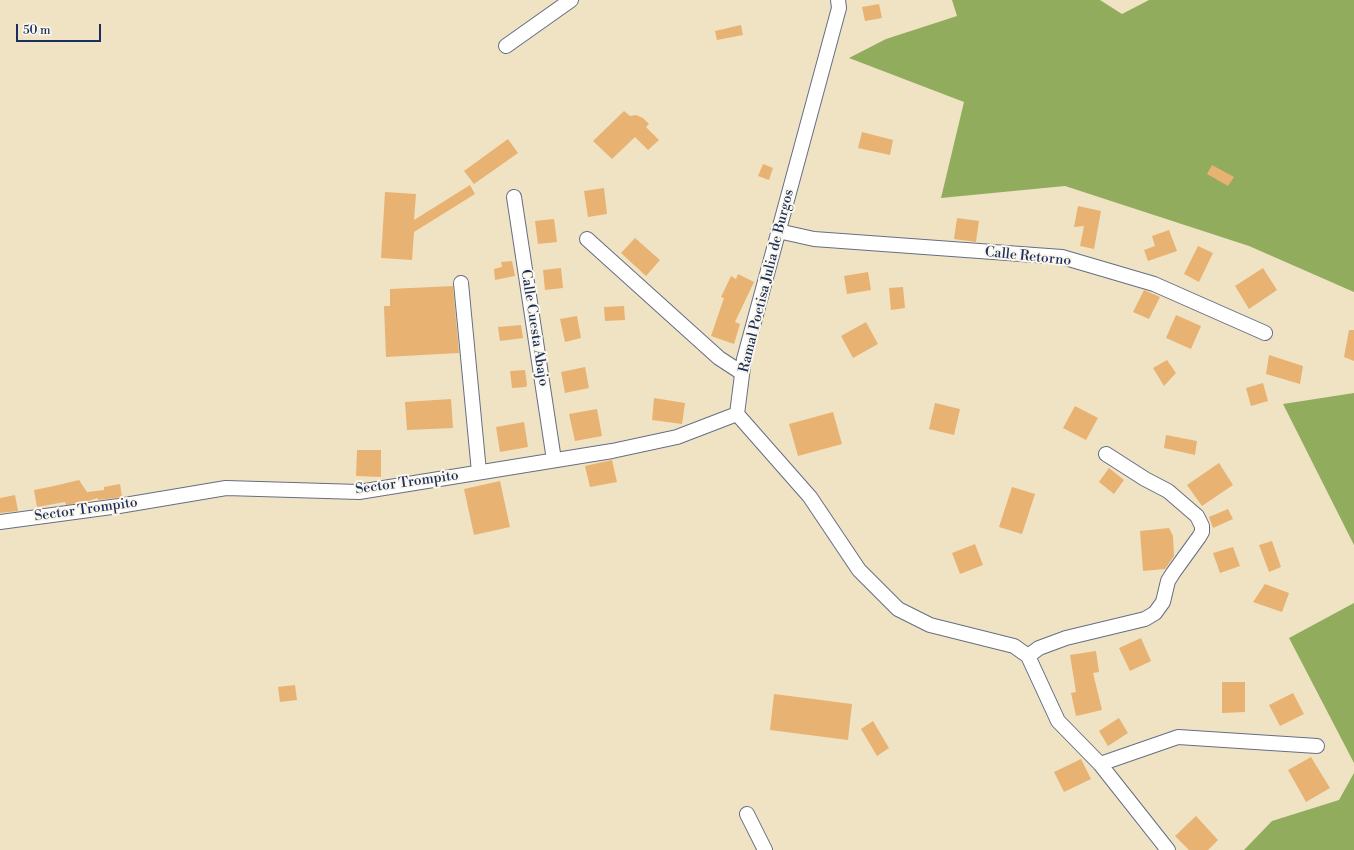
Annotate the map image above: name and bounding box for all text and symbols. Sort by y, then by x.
scale bar [18,16,103,42]
text: 50 m [23,23,51,38]
street label: Ramal Poetisa Julia de Burgos [736,188,798,374]
street label: Calle Retorno [984,244,1072,270]
street label: Calle Cuesta Abajo [516,269,552,387]
street label: Sector Trompito [354,467,460,499]
street label: Sector Trompito [33,494,139,526]

